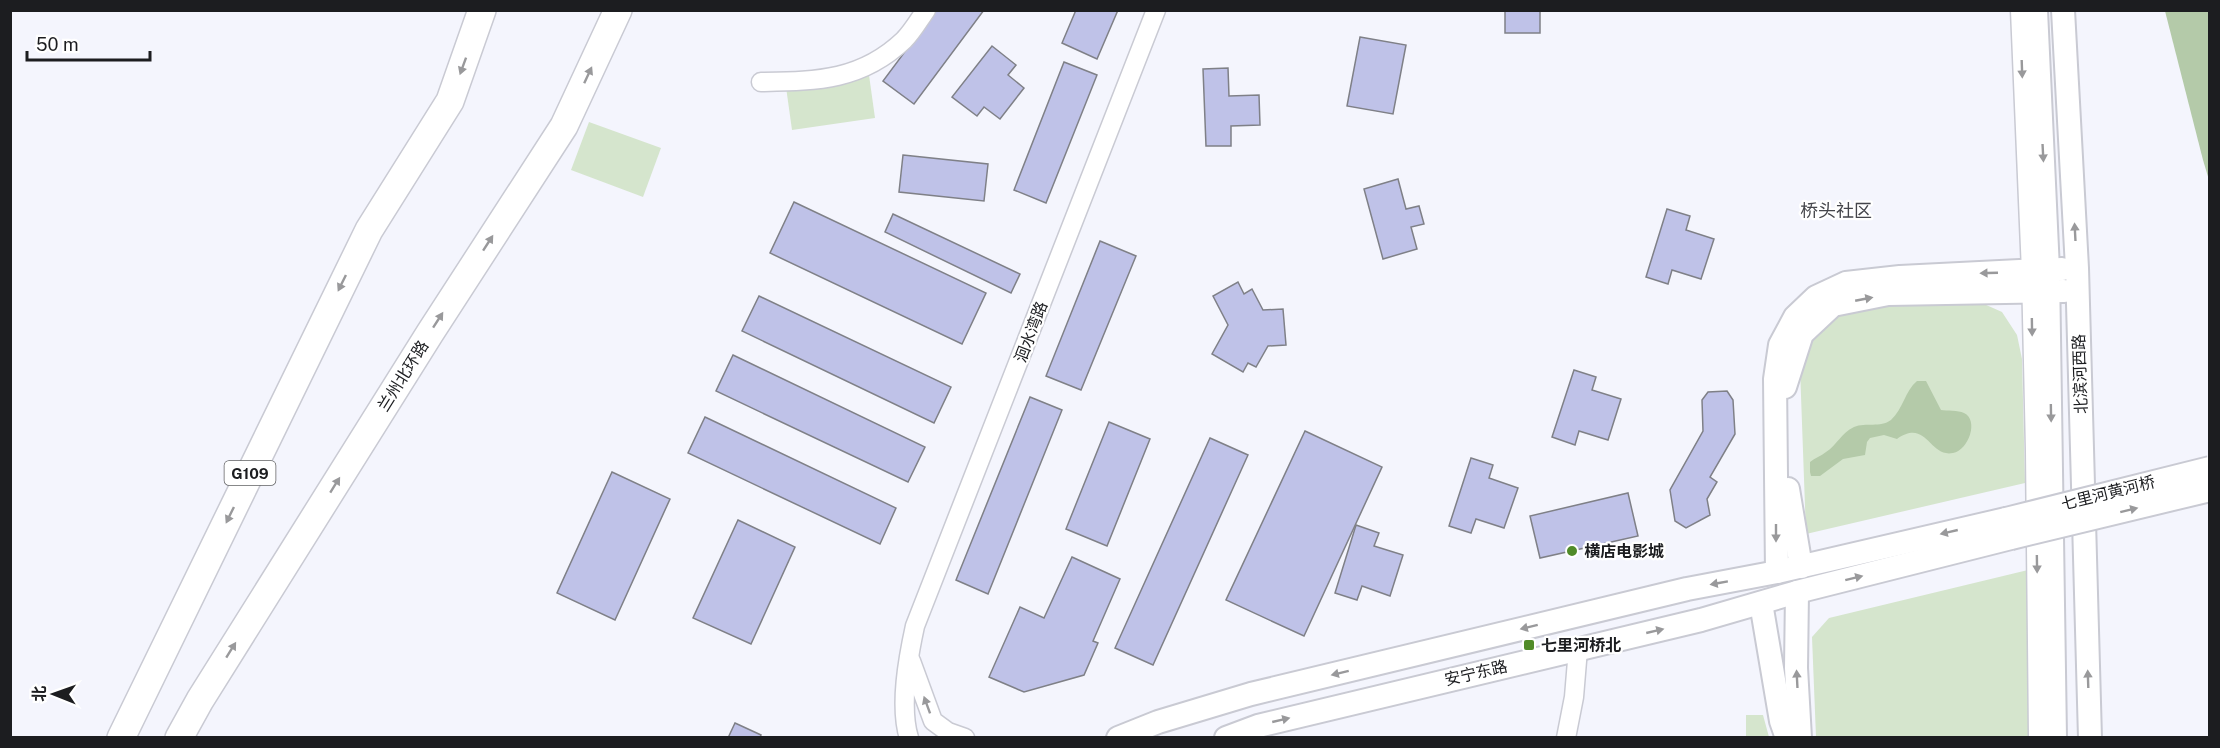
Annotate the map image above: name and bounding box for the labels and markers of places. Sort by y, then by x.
place label: 横店电影城 [1584,542,1664,561]
marker: 横店电影城 [1565,544,1579,558]
place label: 七里河桥北 [1541,636,1621,655]
marker: 七里河桥北 [1522,638,1536,652]

